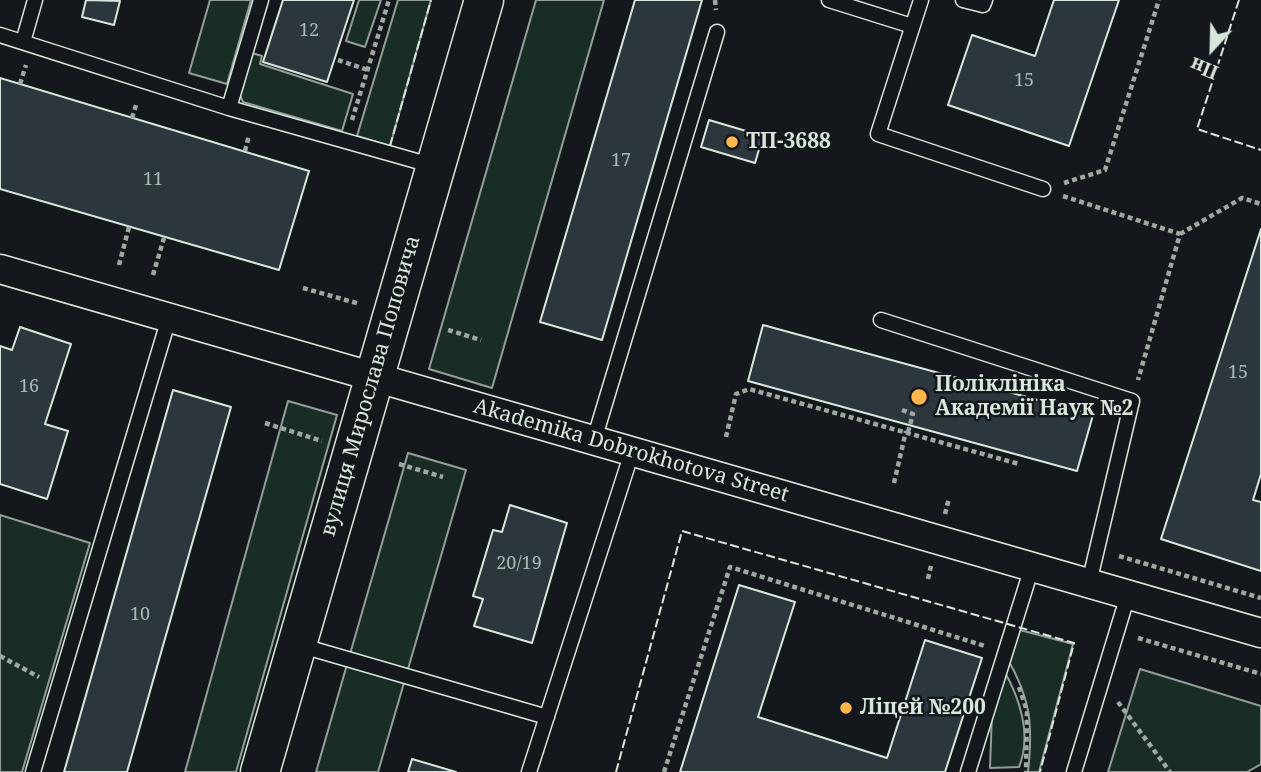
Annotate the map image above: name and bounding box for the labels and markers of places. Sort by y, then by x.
place label: ТП-3688 [746,129,831,155]
marker: ТП-3688 [724,134,740,150]
place label: Поліклініка Академії Наук №2 [935,372,1133,422]
marker: Поліклініка Академії Наук №2 [909,387,929,407]
place label: Ліцей №200 [860,695,986,721]
marker: Ліцей №200 [838,700,854,716]

